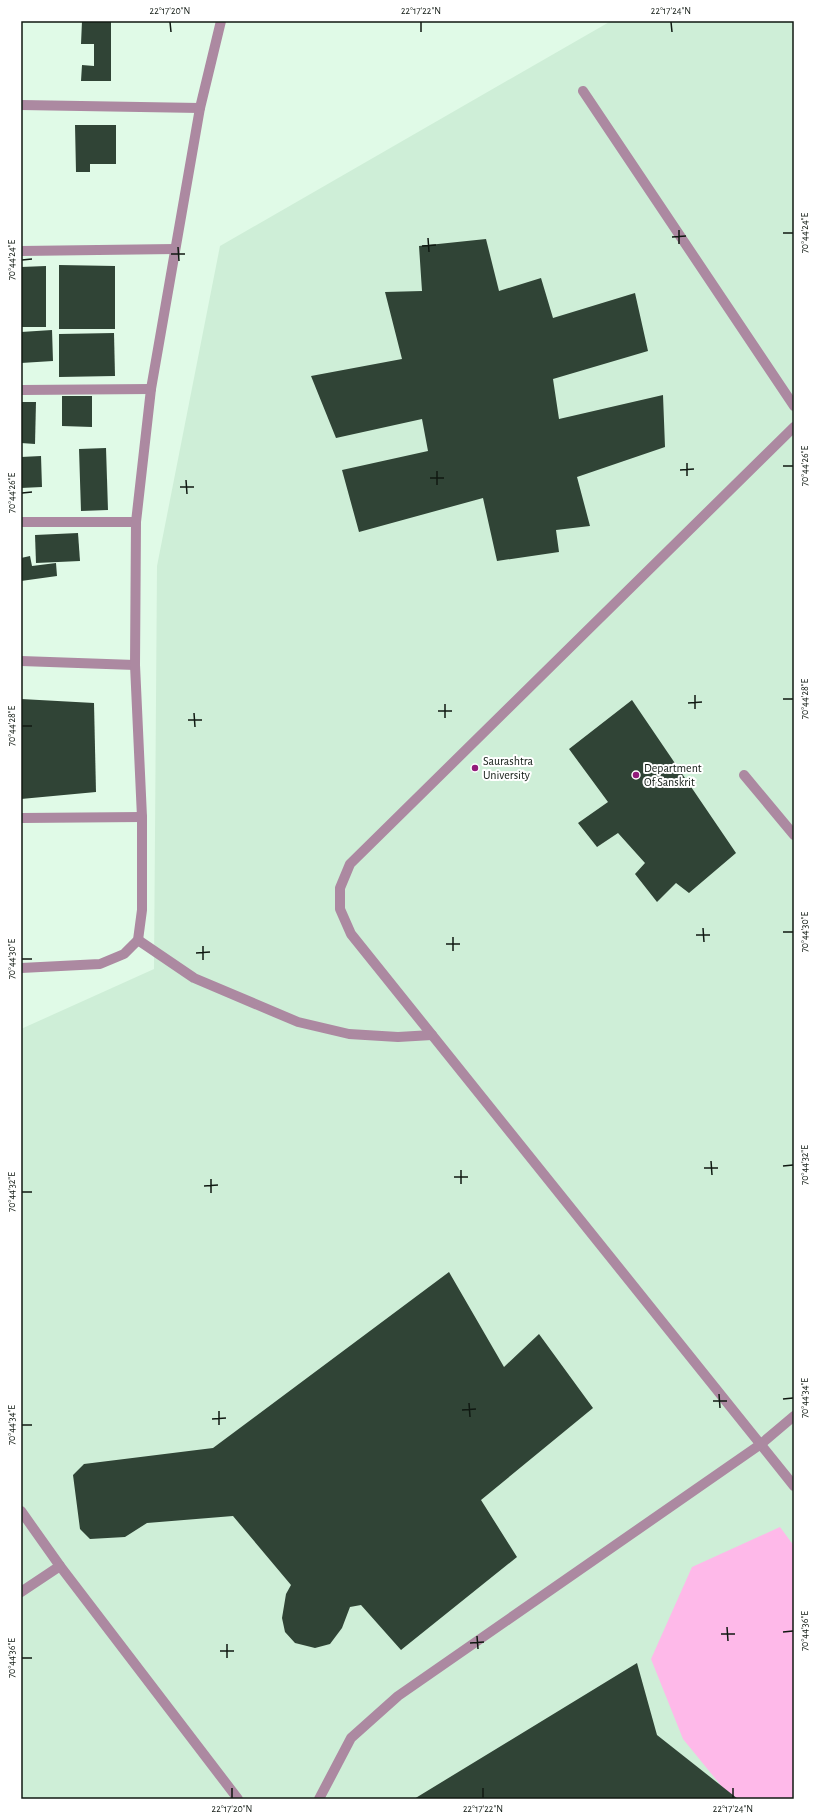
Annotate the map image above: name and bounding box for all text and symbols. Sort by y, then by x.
text: 22°17'20"N [150,6,190,16]
text: 22°17'22"N [401,6,441,16]
text: 22°17'24"N [651,6,691,16]
text: 70°44'24"E [800,213,810,253]
text: 70°44'24"E [7,240,17,280]
text: 70°44'26"E [800,446,810,486]
text: 70°44'26"E [7,473,17,513]
text: 70°44'28"E [800,679,810,719]
text: 70°44'28"E [7,706,17,746]
place label: Saurashtra University [483,755,534,782]
place label: Department Of Sanskrit [644,762,702,788]
marker: Saurashtra University [470,763,480,773]
marker: Department Of Sanskrit [631,770,641,780]
text: 70°44'30"E [800,911,810,952]
text: 70°44'30"E [7,938,17,979]
text: 70°44'32"E [800,1145,810,1185]
text: 70°44'32"E [7,1172,17,1212]
text: 70°44'34"E [800,1378,810,1418]
text: 70°44'34"E [7,1405,17,1445]
text: 70°44'36"E [800,1611,810,1651]
text: 70°44'36"E [7,1638,17,1678]
text: 22°17'20"N [212,1804,252,1814]
text: 22°17'22"N [463,1804,503,1814]
text: 22°17'24"N [713,1804,753,1814]

